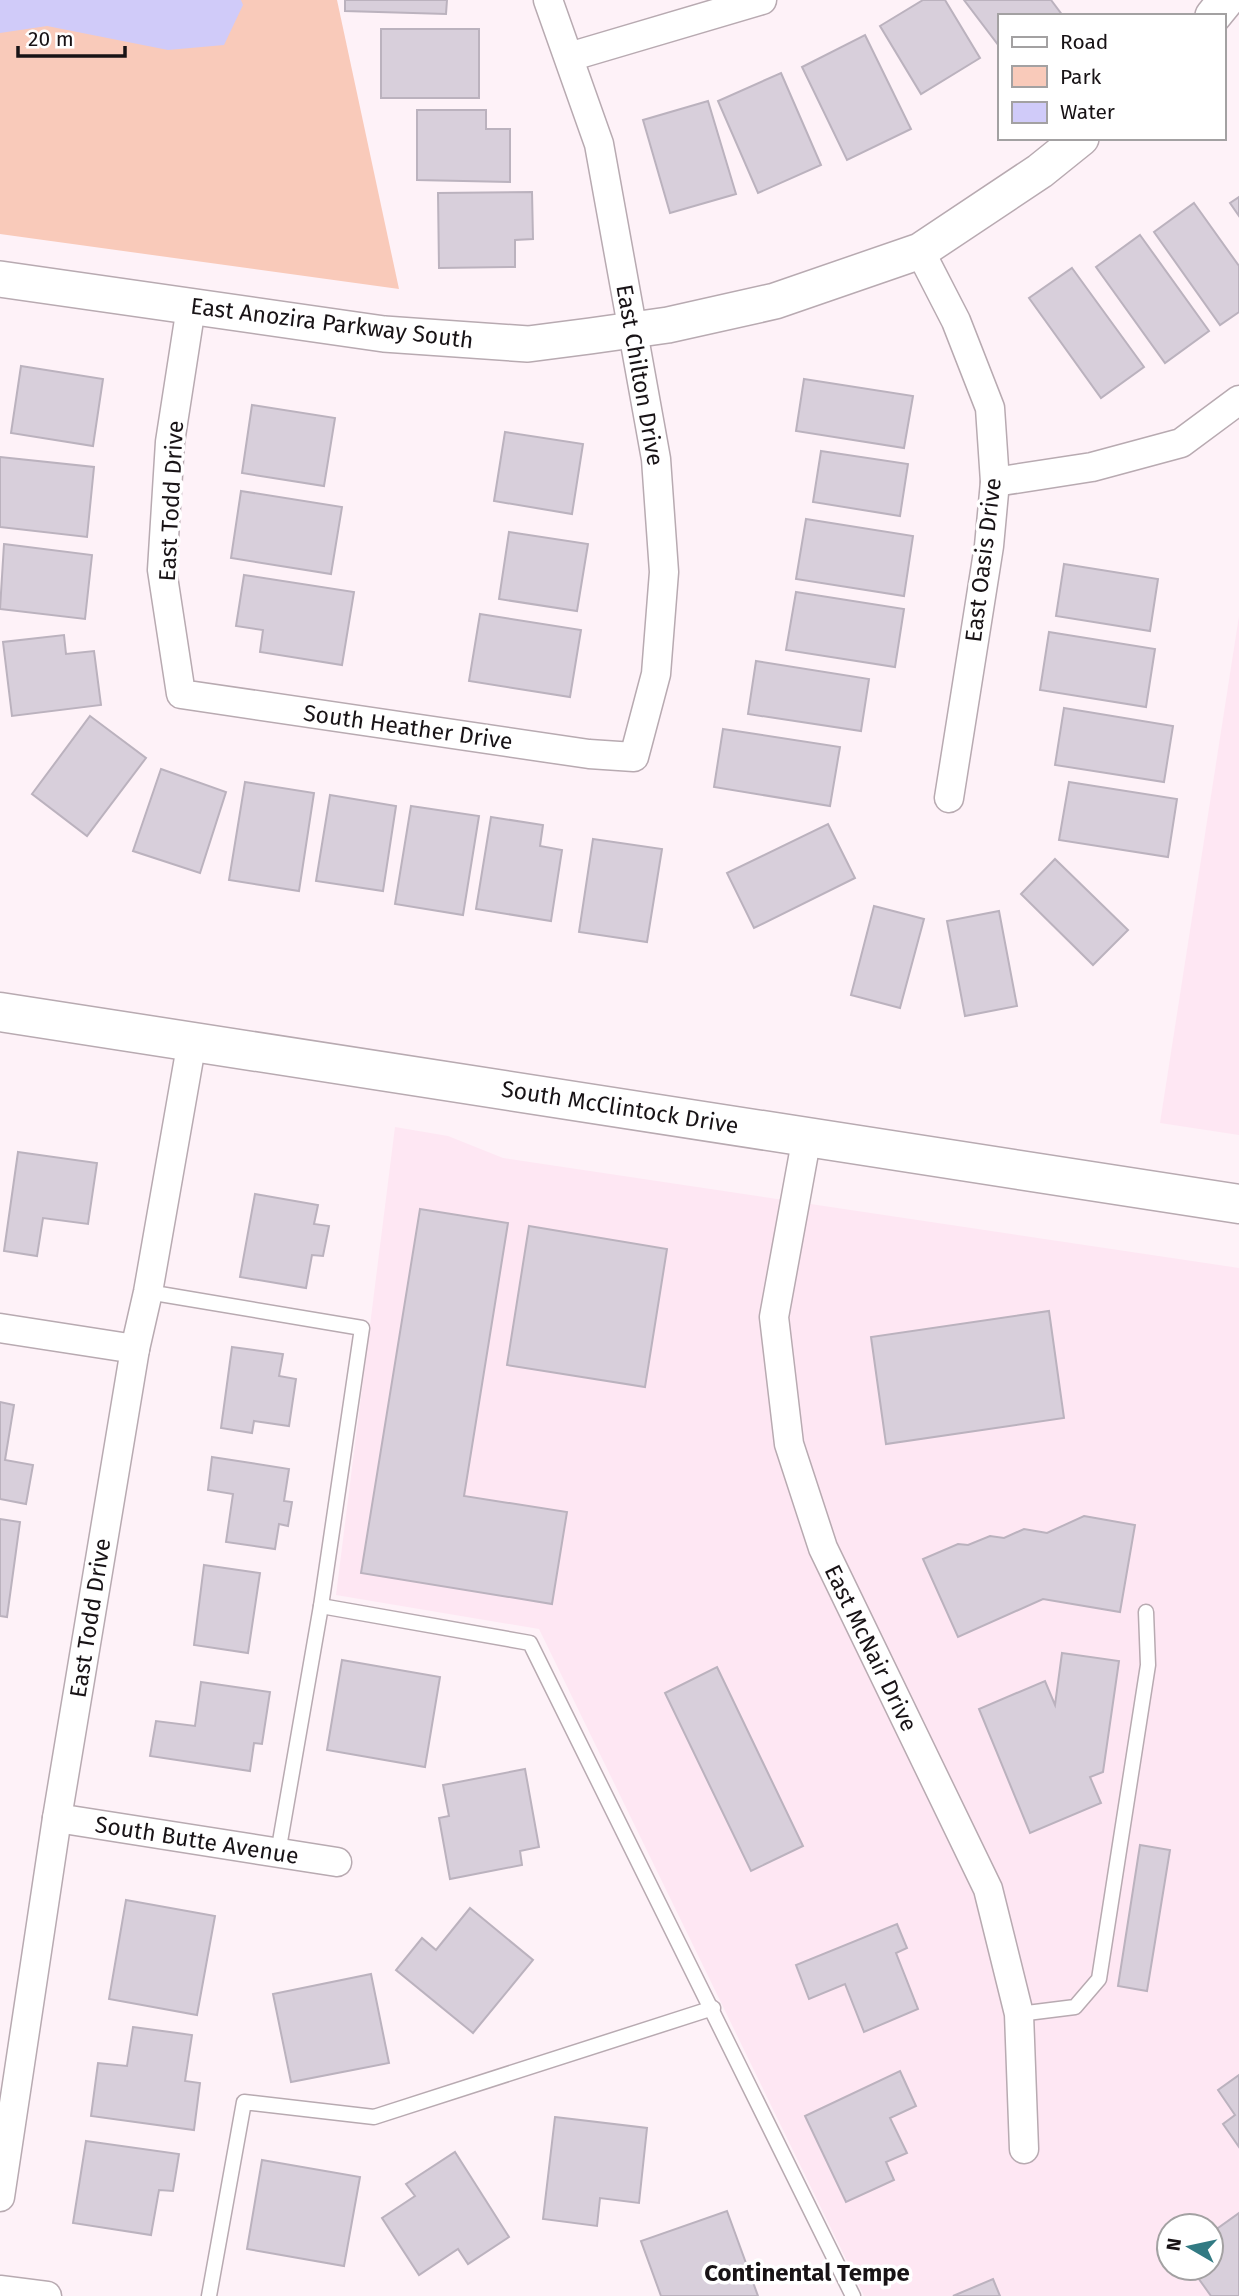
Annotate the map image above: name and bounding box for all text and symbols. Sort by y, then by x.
scale bar [18,14,124,58]
legend [998,14,1225,140]
text: 20 m [28,26,74,52]
text: Road [1060,29,1108,55]
text: Park [1060,64,1102,90]
text: Water [1060,99,1115,125]
street label: East Chilton Drive [610,282,670,468]
street label: East Anozira Parkway South [189,292,475,354]
street label: East Todd Drive [153,420,189,582]
street label: East Oasis Drive [959,476,1007,644]
street label: South Heather Drive [302,698,514,756]
street label: South McClintock Drive [499,1074,741,1140]
street label: East Todd Drive [64,1536,116,1700]
street label: East McNair Drive [819,1560,923,1736]
street label: South Butte Avenue [93,1810,301,1870]
north arrow [1155,2212,1225,2282]
text: N [1161,2236,1186,2252]
district label: Continental Tempe [704,2259,910,2287]

